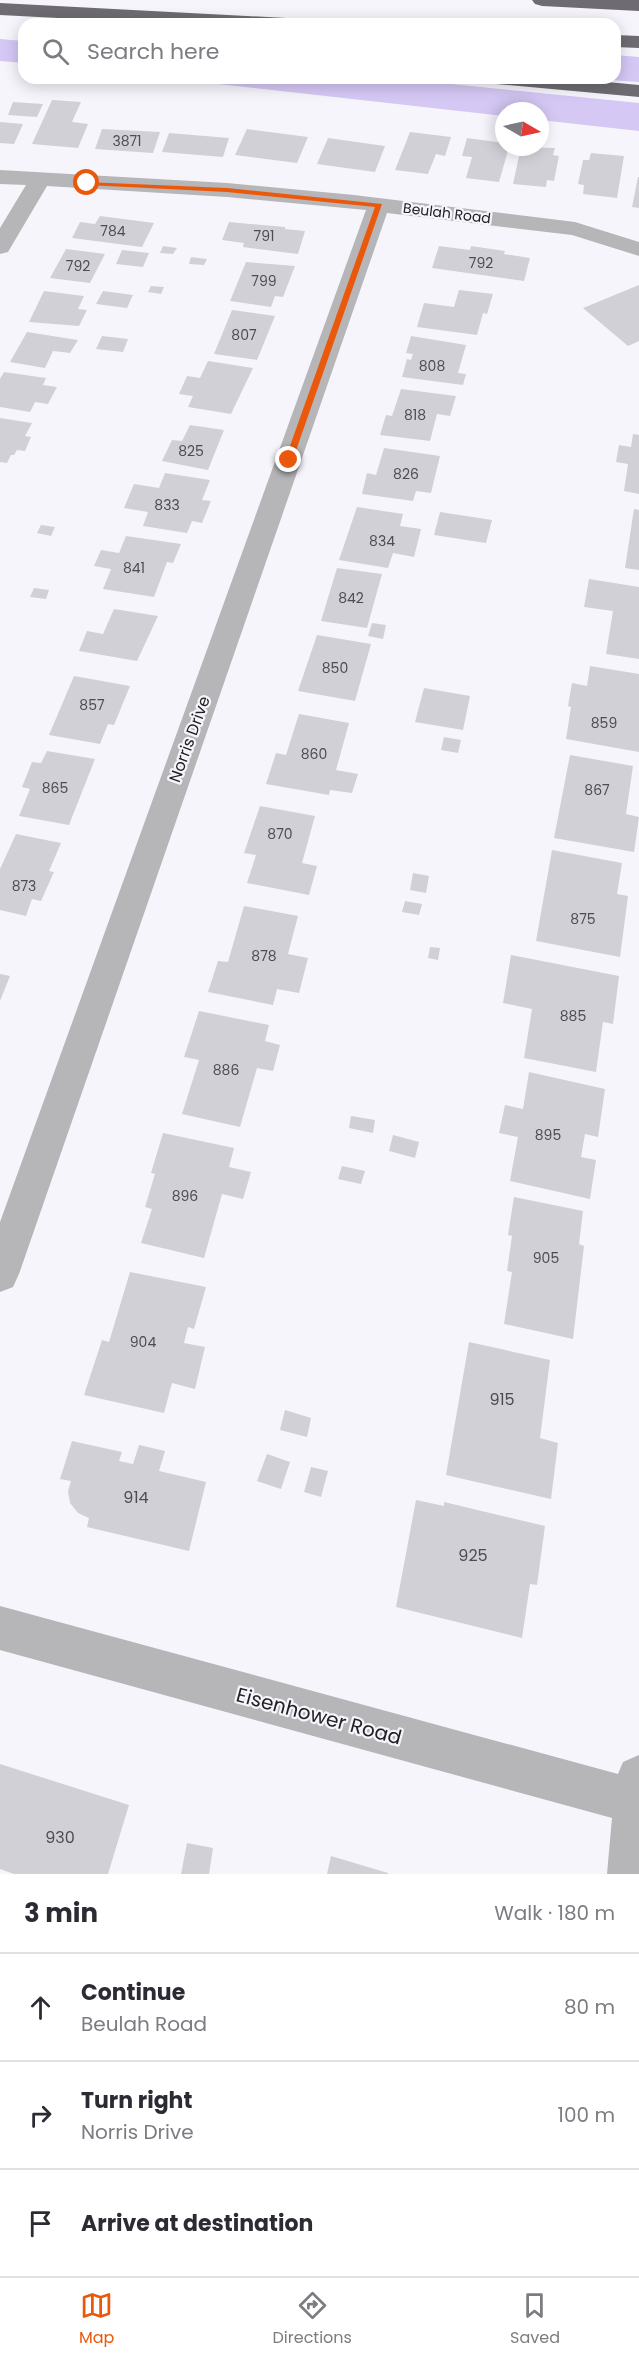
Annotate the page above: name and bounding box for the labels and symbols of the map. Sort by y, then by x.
north arrow [495,102,549,156]
house number: 3871 [112,131,142,151]
route start [73,169,99,195]
street label: Beulah Road [402,198,492,228]
house number: 784 [100,221,126,241]
house number: 791 [254,226,274,246]
house number: 792 [469,253,493,273]
house number: 792 [66,256,90,276]
house number: 799 [251,271,277,291]
house number: 807 [231,325,257,345]
house number: 808 [419,356,445,376]
house number: 818 [404,405,426,425]
house number: 825 [178,441,204,461]
route end [275,446,301,472]
house number: 826 [393,464,419,484]
house number: 833 [154,495,180,515]
house number: 834 [369,531,395,551]
house number: 841 [123,558,145,578]
house number: 842 [338,588,364,608]
house number: 850 [322,658,348,678]
street label: Norris Drive [163,693,216,785]
house number: 857 [79,695,105,715]
house number: 859 [591,713,617,733]
house number: 860 [301,744,327,764]
house number: 865 [42,778,68,798]
house number: 867 [584,780,610,800]
house number: 870 [267,824,293,844]
house number: 873 [12,876,36,896]
house number: 875 [570,909,596,929]
house number: 878 [251,946,277,966]
house number: 885 [560,1006,586,1026]
house number: 886 [213,1060,239,1080]
house number: 895 [535,1125,561,1145]
house number: 896 [172,1186,198,1206]
house number: 905 [533,1248,559,1268]
house number: 904 [130,1332,156,1352]
house number: 915 [489,1388,515,1411]
house number: 914 [123,1486,149,1509]
house number: 925 [458,1544,488,1567]
street label: Eisenhower Road [233,1680,405,1752]
house number: 930 [45,1826,75,1849]

